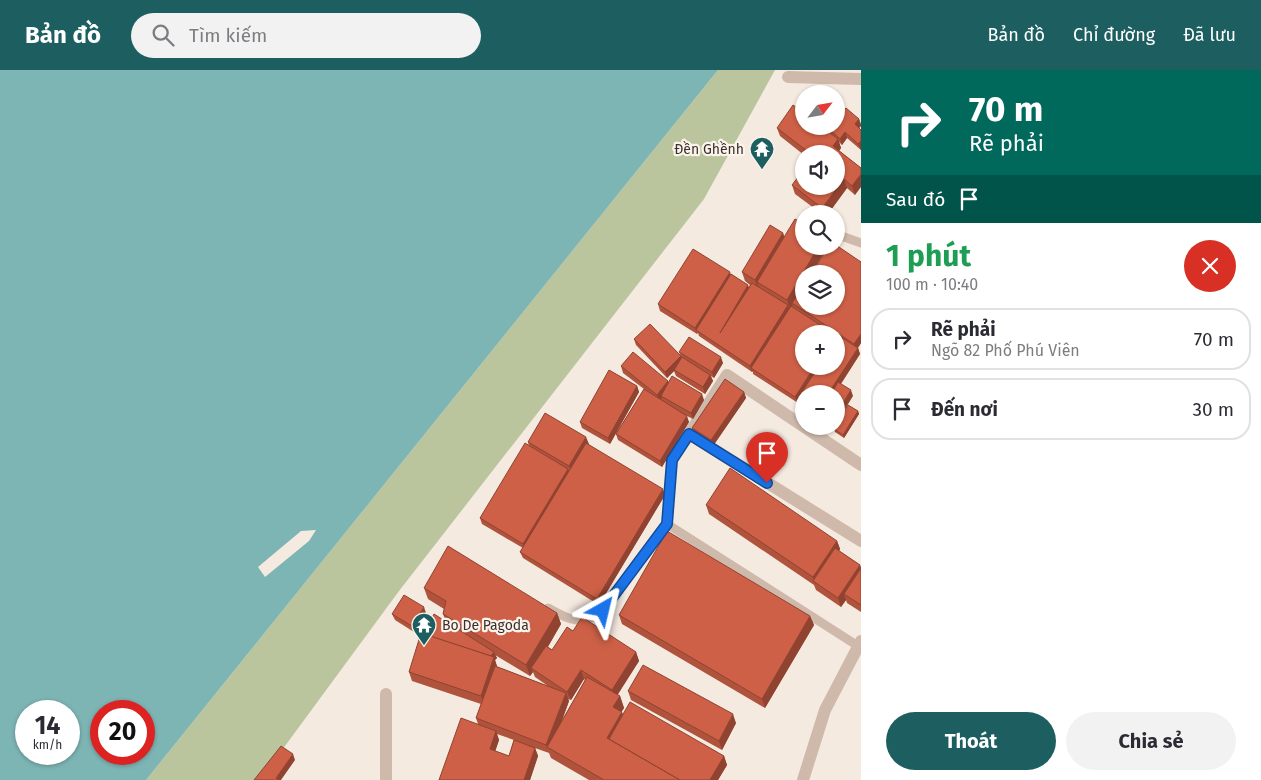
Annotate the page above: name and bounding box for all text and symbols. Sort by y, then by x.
search box [131,13,481,58]
text: Bản đồ [25,21,101,49]
icon: search [149,21,177,49]
text: Tìm kiếm [189,24,267,47]
text: Bản đồ [988,24,1045,46]
text: Chỉ đường [1073,24,1155,46]
text: Đã lưu [1183,24,1236,46]
north arrow [795,85,845,135]
map controls [795,85,845,435]
text: 70 m [969,88,1043,130]
icon: right [886,90,951,155]
text: Rẽ phải [969,130,1044,157]
temple icon: Đền Ghềnh [749,136,775,170]
place label: Đền Ghềnh [674,140,744,158]
button: sound [795,145,845,195]
icon: arrive [955,185,983,213]
text: Sau đó [886,188,945,211]
button: search [795,205,845,255]
text: 1 phút [886,238,971,274]
button: close [1184,240,1236,292]
button: layers [795,265,845,315]
text: 100 m · 10:40 [886,275,978,294]
text: Rẽ phải [931,318,996,341]
button: + [795,325,845,375]
icon: right [888,325,916,353]
text: 70 m [1194,328,1234,351]
text: Ngõ 82 Phố Phú Viên [931,341,1080,360]
button: − [795,385,845,435]
icon: arrive [888,395,916,423]
text: Đến nơi [931,398,998,421]
text: 30 m [1193,398,1234,421]
pin [746,432,788,483]
icon: arrive [753,439,781,467]
position arrow [576,583,628,635]
temple icon: Bo De Pagoda [411,612,437,646]
place label: Bo De Pagoda [442,617,529,634]
speed limit sign: 20 [90,700,155,765]
text: 14 [35,711,60,741]
button: Thoát [886,712,1056,770]
button: Chia sẻ [1066,712,1236,770]
text: km/h [33,738,62,752]

